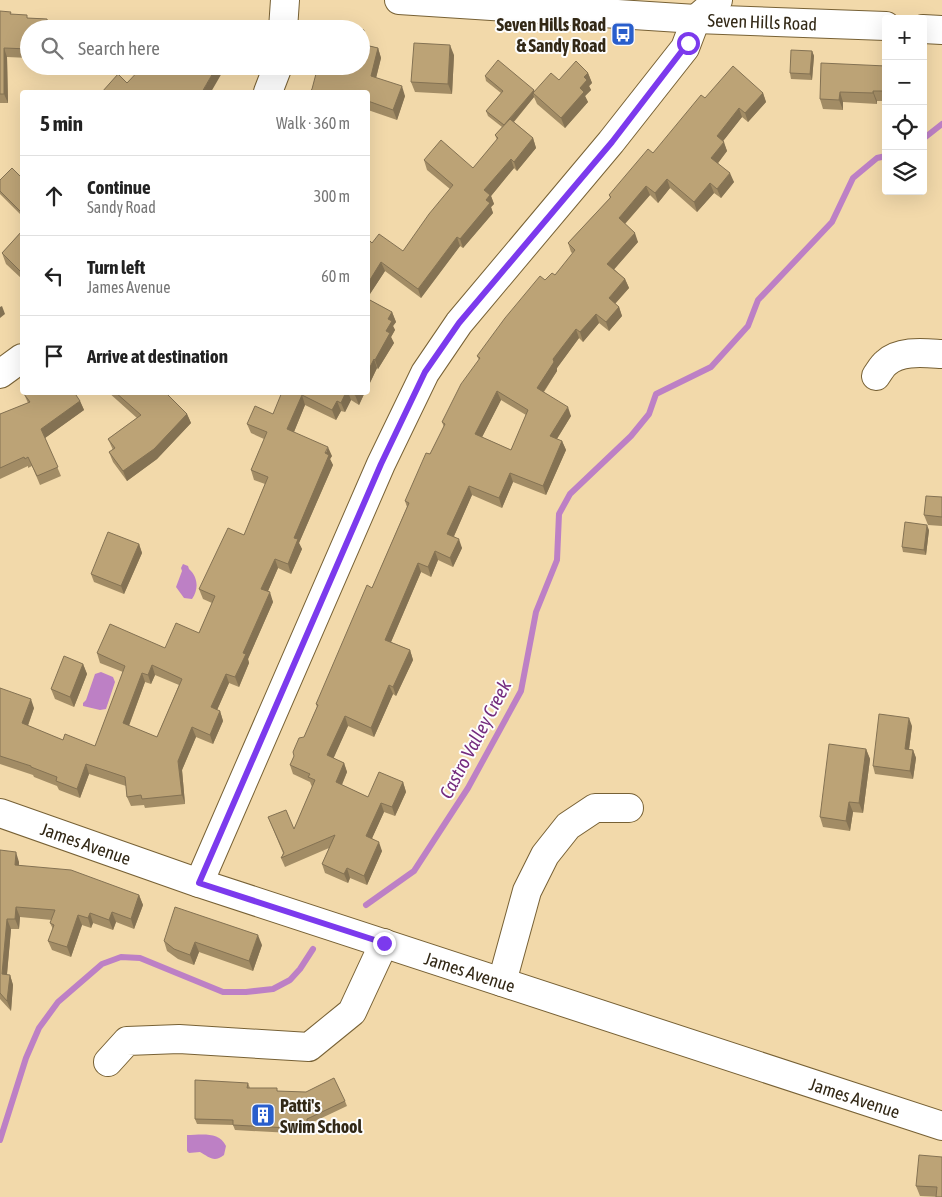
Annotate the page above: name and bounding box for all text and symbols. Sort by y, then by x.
street label: Seven Hills Road [707,9,817,34]
place label: Seven Hills Road & Sandy Road [497,14,606,56]
map controls [882,15,927,195]
button: + [882,15,927,60]
search box [20,20,370,75]
bus stop icon: Seven Hills Road & Sandy Road [610,21,636,47]
route start [677,32,700,55]
icon: search [38,34,66,62]
text: Search here [78,37,160,59]
button: − [882,60,927,105]
button: locate [882,105,927,150]
text: 5 min [40,111,83,135]
text: Walk · 360 m [276,114,350,132]
button: layers [882,150,927,195]
text: Continue [87,176,151,198]
icon: ahead [40,182,68,210]
text: 300 m [314,187,350,205]
text: Sandy Road [87,198,156,216]
text: Turn left [87,256,145,278]
icon: left [40,262,68,290]
text: 60 m [321,267,350,285]
text: James Avenue [87,278,170,296]
icon: arrive [40,342,68,370]
text: Arrive at destination [87,345,228,367]
water label: Castro Valley Creek [434,675,516,802]
street label: James Avenue [38,818,134,869]
route end [373,932,396,955]
street label: James Avenue [422,947,518,996]
street label: James Avenue [807,1073,903,1122]
place label: Patti's Swim School [280,1095,363,1137]
building icon: Patti's Swim School [250,1102,276,1128]

